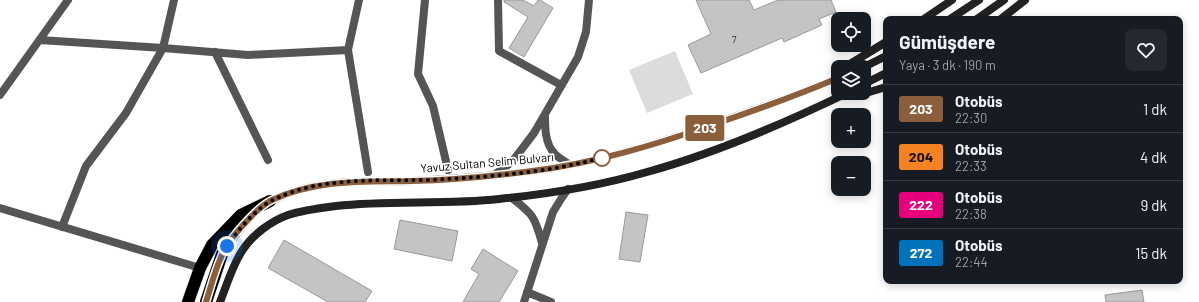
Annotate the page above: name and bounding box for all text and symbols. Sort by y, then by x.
map controls [831,12,871,196]
button: locate [831,12,871,52]
button: heart [1125,29,1167,71]
text: Gümüşdere [899,30,995,53]
house number: 7 [732,33,737,45]
text: Yaya · 3 dk · 190 m [899,57,996,73]
button: layers [831,60,871,100]
text: Otobüs [955,92,1003,110]
text: 203 [909,100,933,117]
text: 1 dk [1143,100,1167,118]
button: + [831,108,871,148]
text: 22:30 [955,110,987,126]
line badge: 203 [682,115,728,141]
text: 203 [693,119,717,136]
text: Otobüs [955,140,1003,158]
text: 204 [909,148,933,165]
text: 4 dk [1140,148,1167,166]
street label: Yavuz Sultan Selim Bulvarı [420,149,554,175]
unlabelled marker [593,149,611,167]
button: − [831,156,871,196]
text: 22:33 [955,158,987,174]
text: Otobüs [955,188,1003,206]
text: 222 [909,196,933,213]
text: 9 dk [1140,196,1167,214]
text: 22:38 [955,206,987,222]
your location [217,236,237,256]
text: Otobüs [955,236,1003,254]
text: 272 [910,244,932,261]
text: 15 dk [1135,244,1167,262]
text: 22:44 [955,254,988,270]

